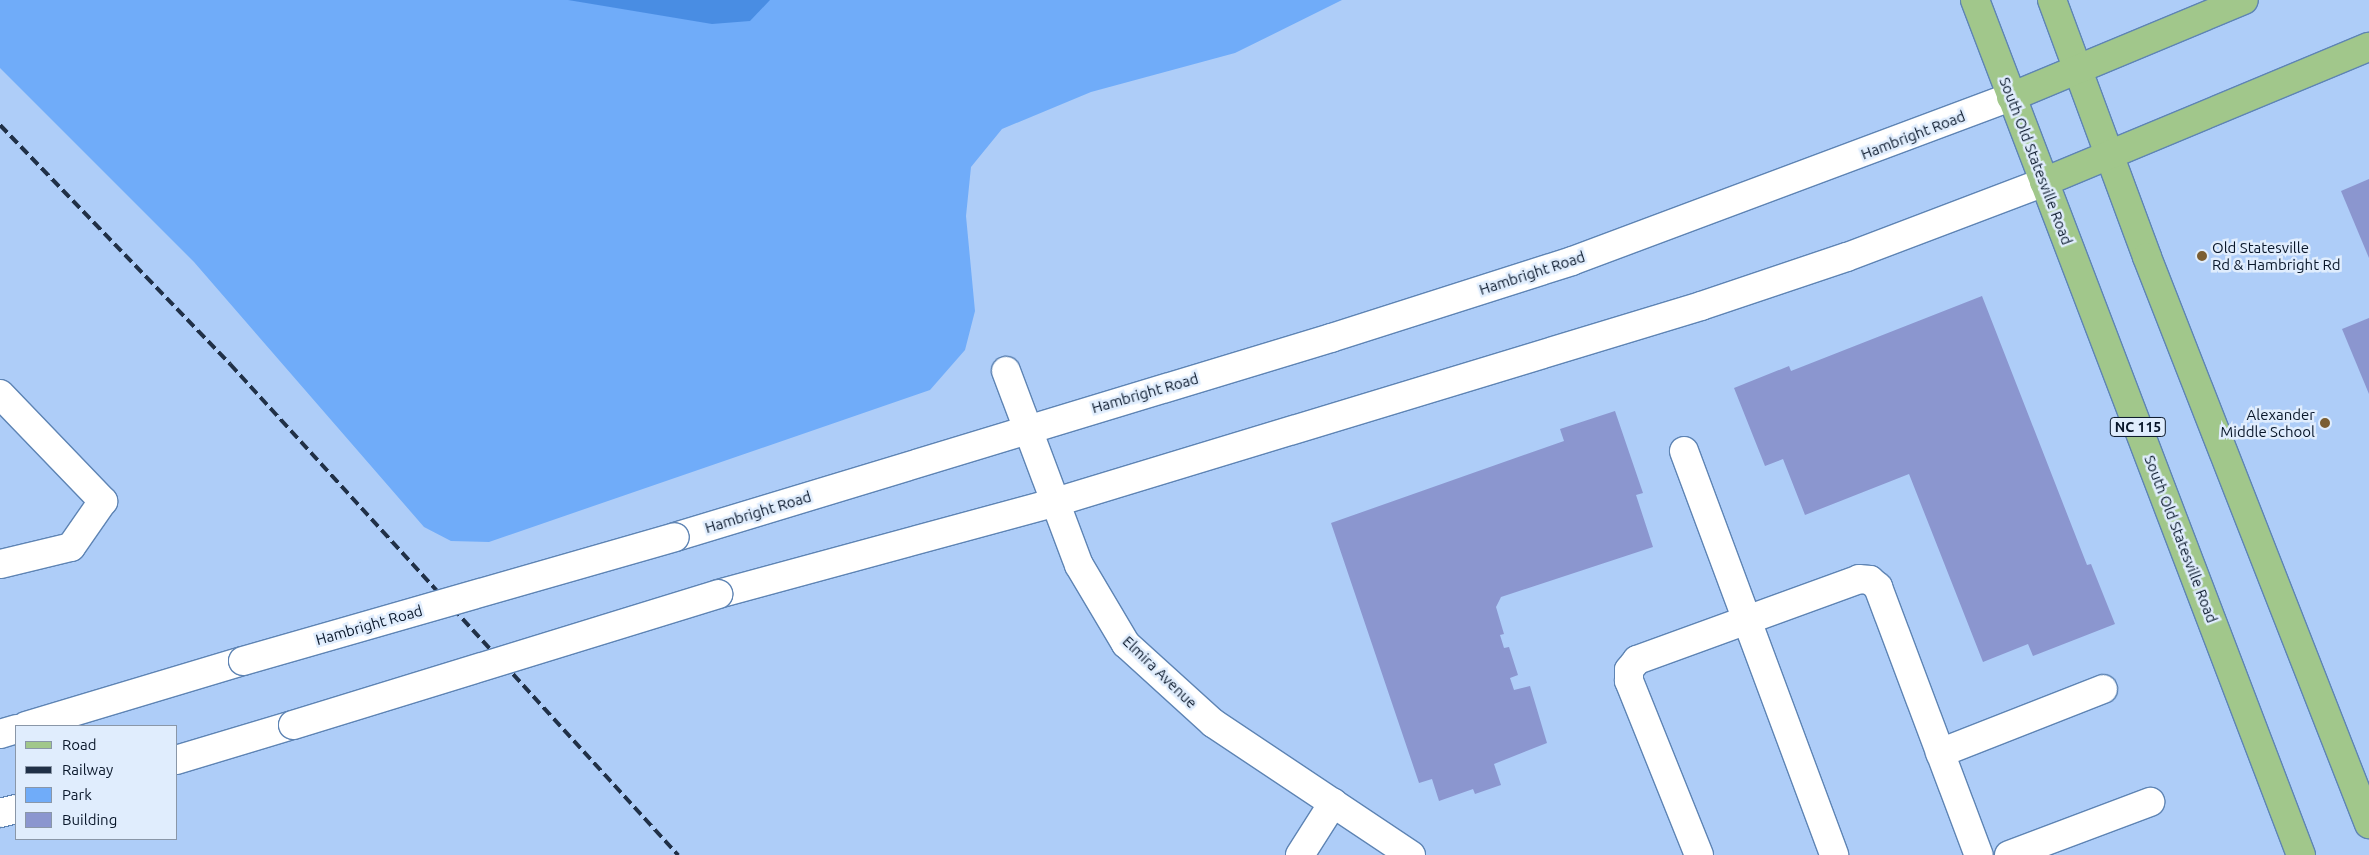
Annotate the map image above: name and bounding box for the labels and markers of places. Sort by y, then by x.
place label: Old Statesville Rd & Hambright Rd [2212,238,2341,273]
marker: Old Statesville Rd & Hambright Rd [2196,250,2208,262]
place label: Alexander Middle School [2220,405,2315,440]
marker: Alexander Middle School [2319,417,2331,429]

